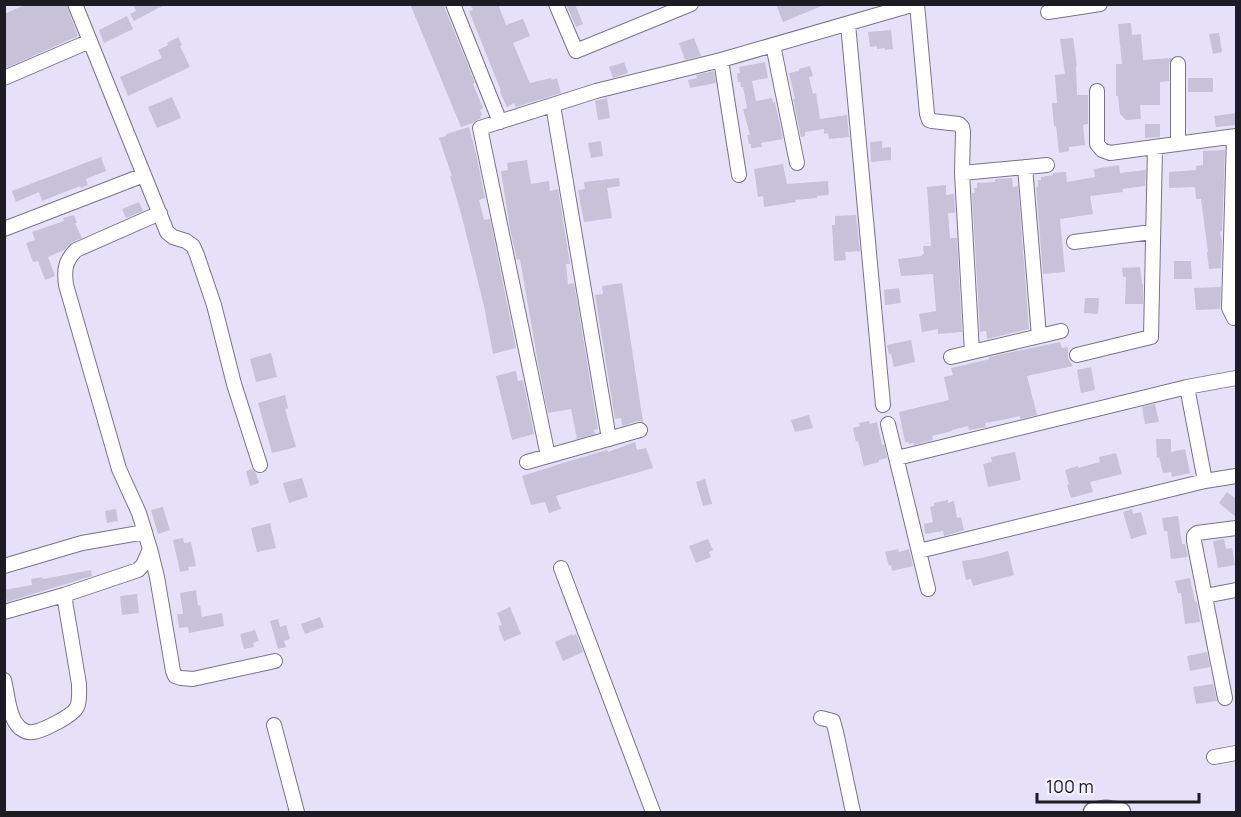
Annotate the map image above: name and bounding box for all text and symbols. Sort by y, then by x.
scale bar [1037,766,1199,804]
text: 100 m [1046,774,1094,798]

